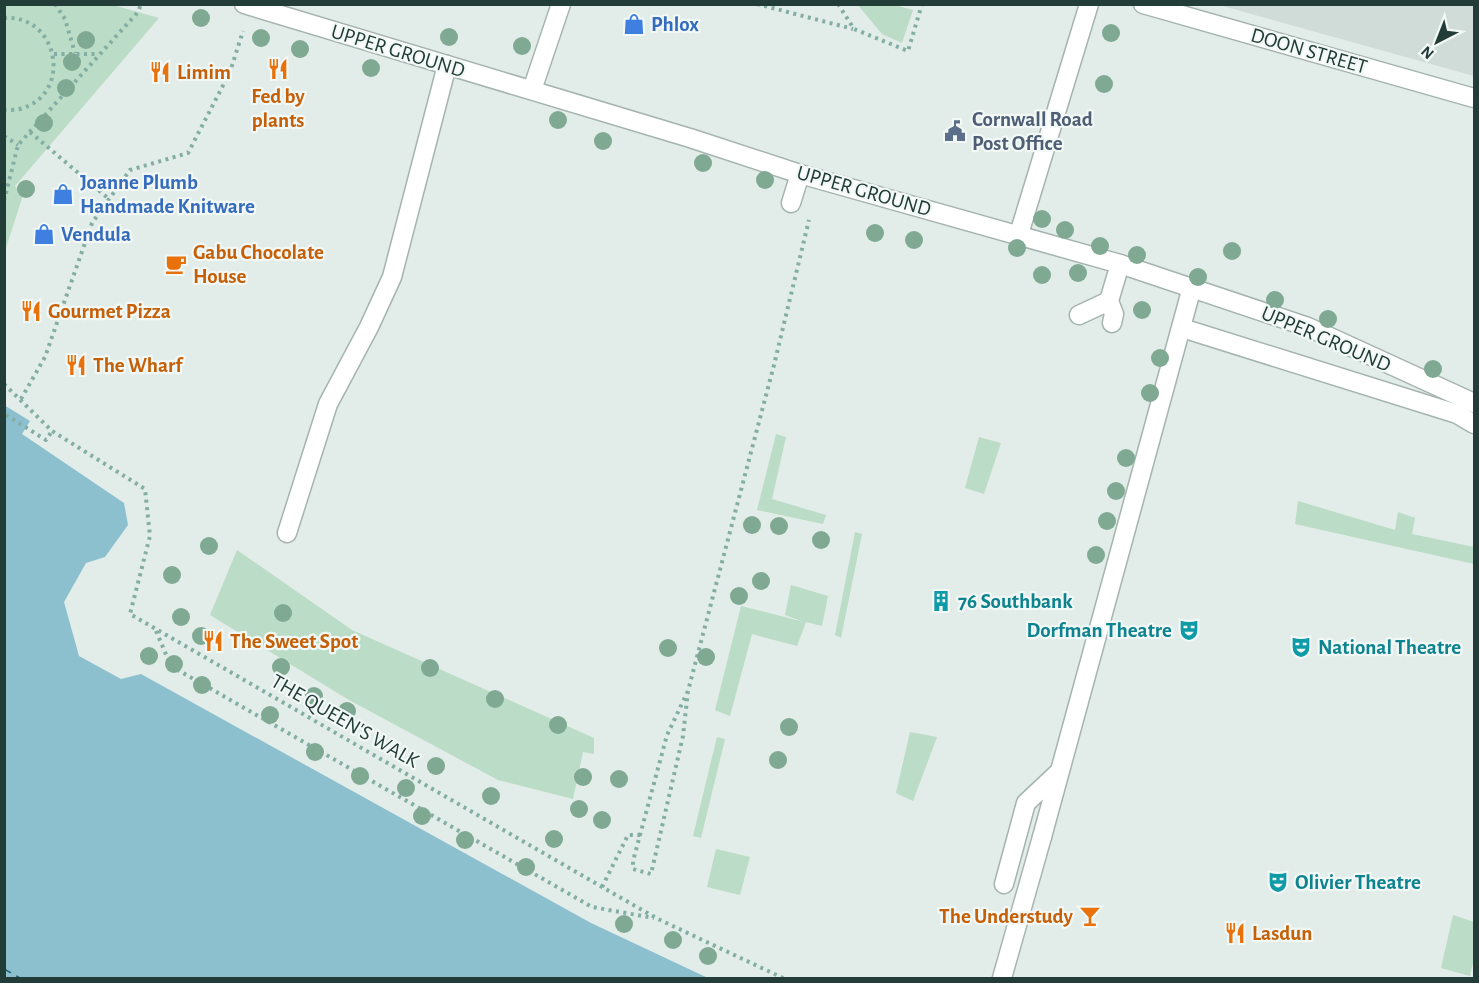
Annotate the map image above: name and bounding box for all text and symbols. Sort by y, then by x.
shop icon: Phlox [622,12,646,36]
north arrow [1407,12,1467,72]
place label: Phlox [651,14,699,35]
street label: UPPER GROUND [329,21,467,81]
street label: DOON STREET [1248,24,1370,78]
text: N [1418,43,1437,62]
restaurant icon: Fed by plants [266,57,290,81]
restaurant icon: Limim [148,60,172,84]
place label: Limim [177,62,231,83]
place label: Fed by plants [251,86,305,131]
place label: Cornwall Road Post Office [972,109,1093,154]
public building icon: Cornwall Road Post Office [943,119,967,143]
street label: UPPER GROUND [794,162,934,220]
place label: Joanne Plumb Handmade Knitware [80,172,255,217]
shop icon: Joanne Plumb Handmade Knitware [51,182,75,206]
shop icon: Vendula [32,222,56,246]
place label: Vendula [61,224,131,245]
place label: Gabu Chocolate House [193,242,324,287]
cafe icon: Gabu Chocolate House [164,252,188,276]
restaurant icon: Gourmet Pizza [19,299,43,323]
place label: Gourmet Pizza [48,301,171,322]
street label: UPPER GROUND [1258,302,1394,376]
restaurant icon: The Wharf [64,353,88,377]
place label: The Wharf [93,355,184,376]
building icon: 76 Southbank [929,589,953,613]
place label: 76 Southbank [958,591,1073,612]
theatre icon: Dorfman Theatre [1177,618,1201,642]
place label: Dorfman Theatre [1026,620,1172,641]
restaurant icon: The Sweet Spot [201,629,225,653]
place label: The Sweet Spot [230,631,358,652]
theatre icon: National Theatre [1289,635,1313,659]
place label: National Theatre [1318,637,1461,658]
street label: THE QUEEN'S WALK [267,670,423,772]
theatre icon: Olivier Theatre [1266,870,1290,894]
place label: Olivier Theatre [1295,872,1421,893]
bar icon: The Understudy [1078,904,1102,928]
place label: The Understudy [939,906,1074,927]
restaurant icon: Lasdun [1223,921,1247,945]
place label: Lasdun [1252,923,1312,944]

